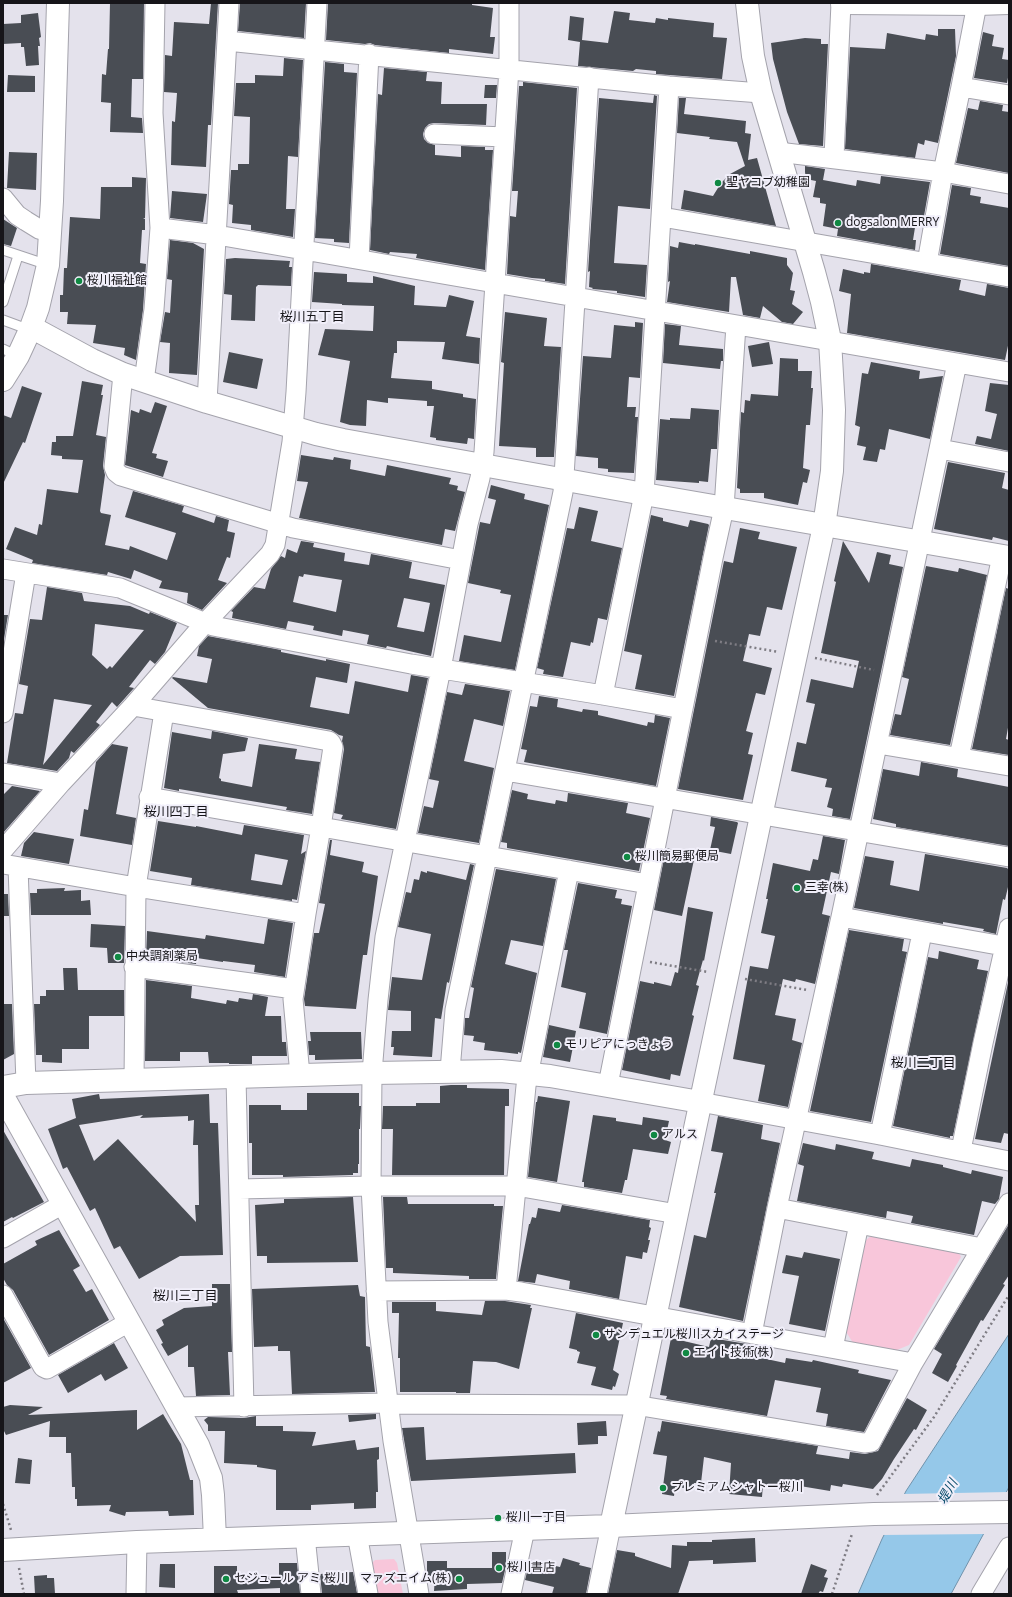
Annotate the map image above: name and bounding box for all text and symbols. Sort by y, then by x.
place label: 聖ヤコブ幼稚園 [726,176,810,190]
marker: 聖ヤコブ幼稚園 [713,178,723,188]
place label: dogsalon MERRY [846,216,939,230]
marker: dogsalon MERRY [833,218,843,228]
place label: 桜川福祉館 [87,274,147,288]
marker: 桜川福祉館 [74,276,84,286]
district label: 桜川五丁目 [280,309,344,325]
district label: 桜川四丁目 [144,804,208,820]
place label: 桜川簡易郵便局 [635,850,719,864]
marker: 桜川簡易郵便局 [622,852,632,862]
place label: 三幸(株) [805,881,848,895]
marker: 三幸(株) [792,883,802,893]
place label: 中央調剤薬局 [126,950,198,964]
marker: 中央調剤薬局 [113,952,123,962]
place label: モリピアにっきょう [565,1038,673,1052]
marker: モリピアにっきょう [552,1040,562,1050]
district label: 桜川二丁目 [891,1055,955,1071]
place label: アルス [662,1128,698,1142]
marker: アルス [649,1130,659,1140]
district label: 桜川三丁目 [153,1288,217,1304]
place label: サンデュエル桜川スカイステージ [604,1328,784,1342]
marker: サンデュエル桜川スカイステージ [591,1330,601,1340]
place label: エイト技術(株) [694,1346,773,1360]
marker: エイト技術(株) [681,1348,691,1358]
water label: 堤川 [935,1477,961,1507]
place label: プレミアムシャトー桜川 [671,1481,803,1495]
marker: プレミアムシャトー桜川 [658,1483,668,1493]
place label: 桜川一丁目 [506,1511,566,1525]
marker: 桜川一丁目 [493,1513,503,1523]
place label: 桜川書店 [507,1561,555,1575]
marker: 桜川書店 [494,1563,504,1573]
place label: セジュール アミ 桜川 [234,1572,348,1586]
place label: マァズエイム(株) [360,1572,451,1586]
marker: セジュール アミ 桜川 [221,1574,231,1584]
marker: マァズエイム(株) [454,1574,464,1584]

